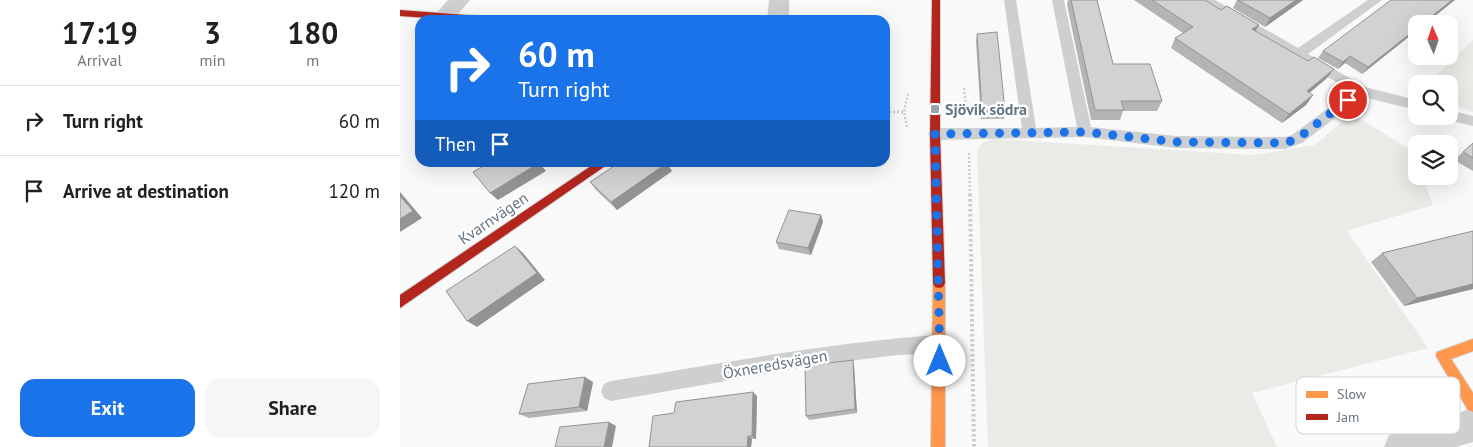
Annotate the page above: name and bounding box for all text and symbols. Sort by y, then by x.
text: 17:19 [62,13,138,52]
text: 3 [204,13,221,52]
text: 180 [287,13,338,52]
north arrow [1408,15,1458,65]
map controls [1408,15,1458,185]
text: 60 m [518,31,595,77]
icon: right [435,35,500,100]
text: Arrival [77,50,122,70]
text: min [200,50,226,70]
text: m [306,50,319,70]
text: Turn right [518,75,610,103]
button: search [1408,75,1458,125]
pin [1327,79,1369,121]
icon: arrive [1334,86,1362,114]
place label: Sjövik södra [945,99,1027,119]
marker: Sjövik södra [929,103,941,115]
icon: right [20,107,48,135]
text: Turn right [63,109,143,133]
text: 60 m [339,109,380,133]
icon: arrive [486,130,514,158]
text: Then [435,132,476,156]
button: layers [1408,135,1458,185]
icon: arrive [20,177,48,205]
text: Arrive at destination [63,179,229,203]
text: 120 m [328,179,380,203]
street label: Kvarnvägen [454,187,532,249]
position arrow [913,334,965,386]
street label: Öxneredsvägen [721,345,829,383]
legend [1296,377,1460,434]
button: Exit [20,379,195,437]
button: Share [205,379,380,437]
text: Slow [1337,385,1367,403]
text: Jam [1336,408,1359,426]

